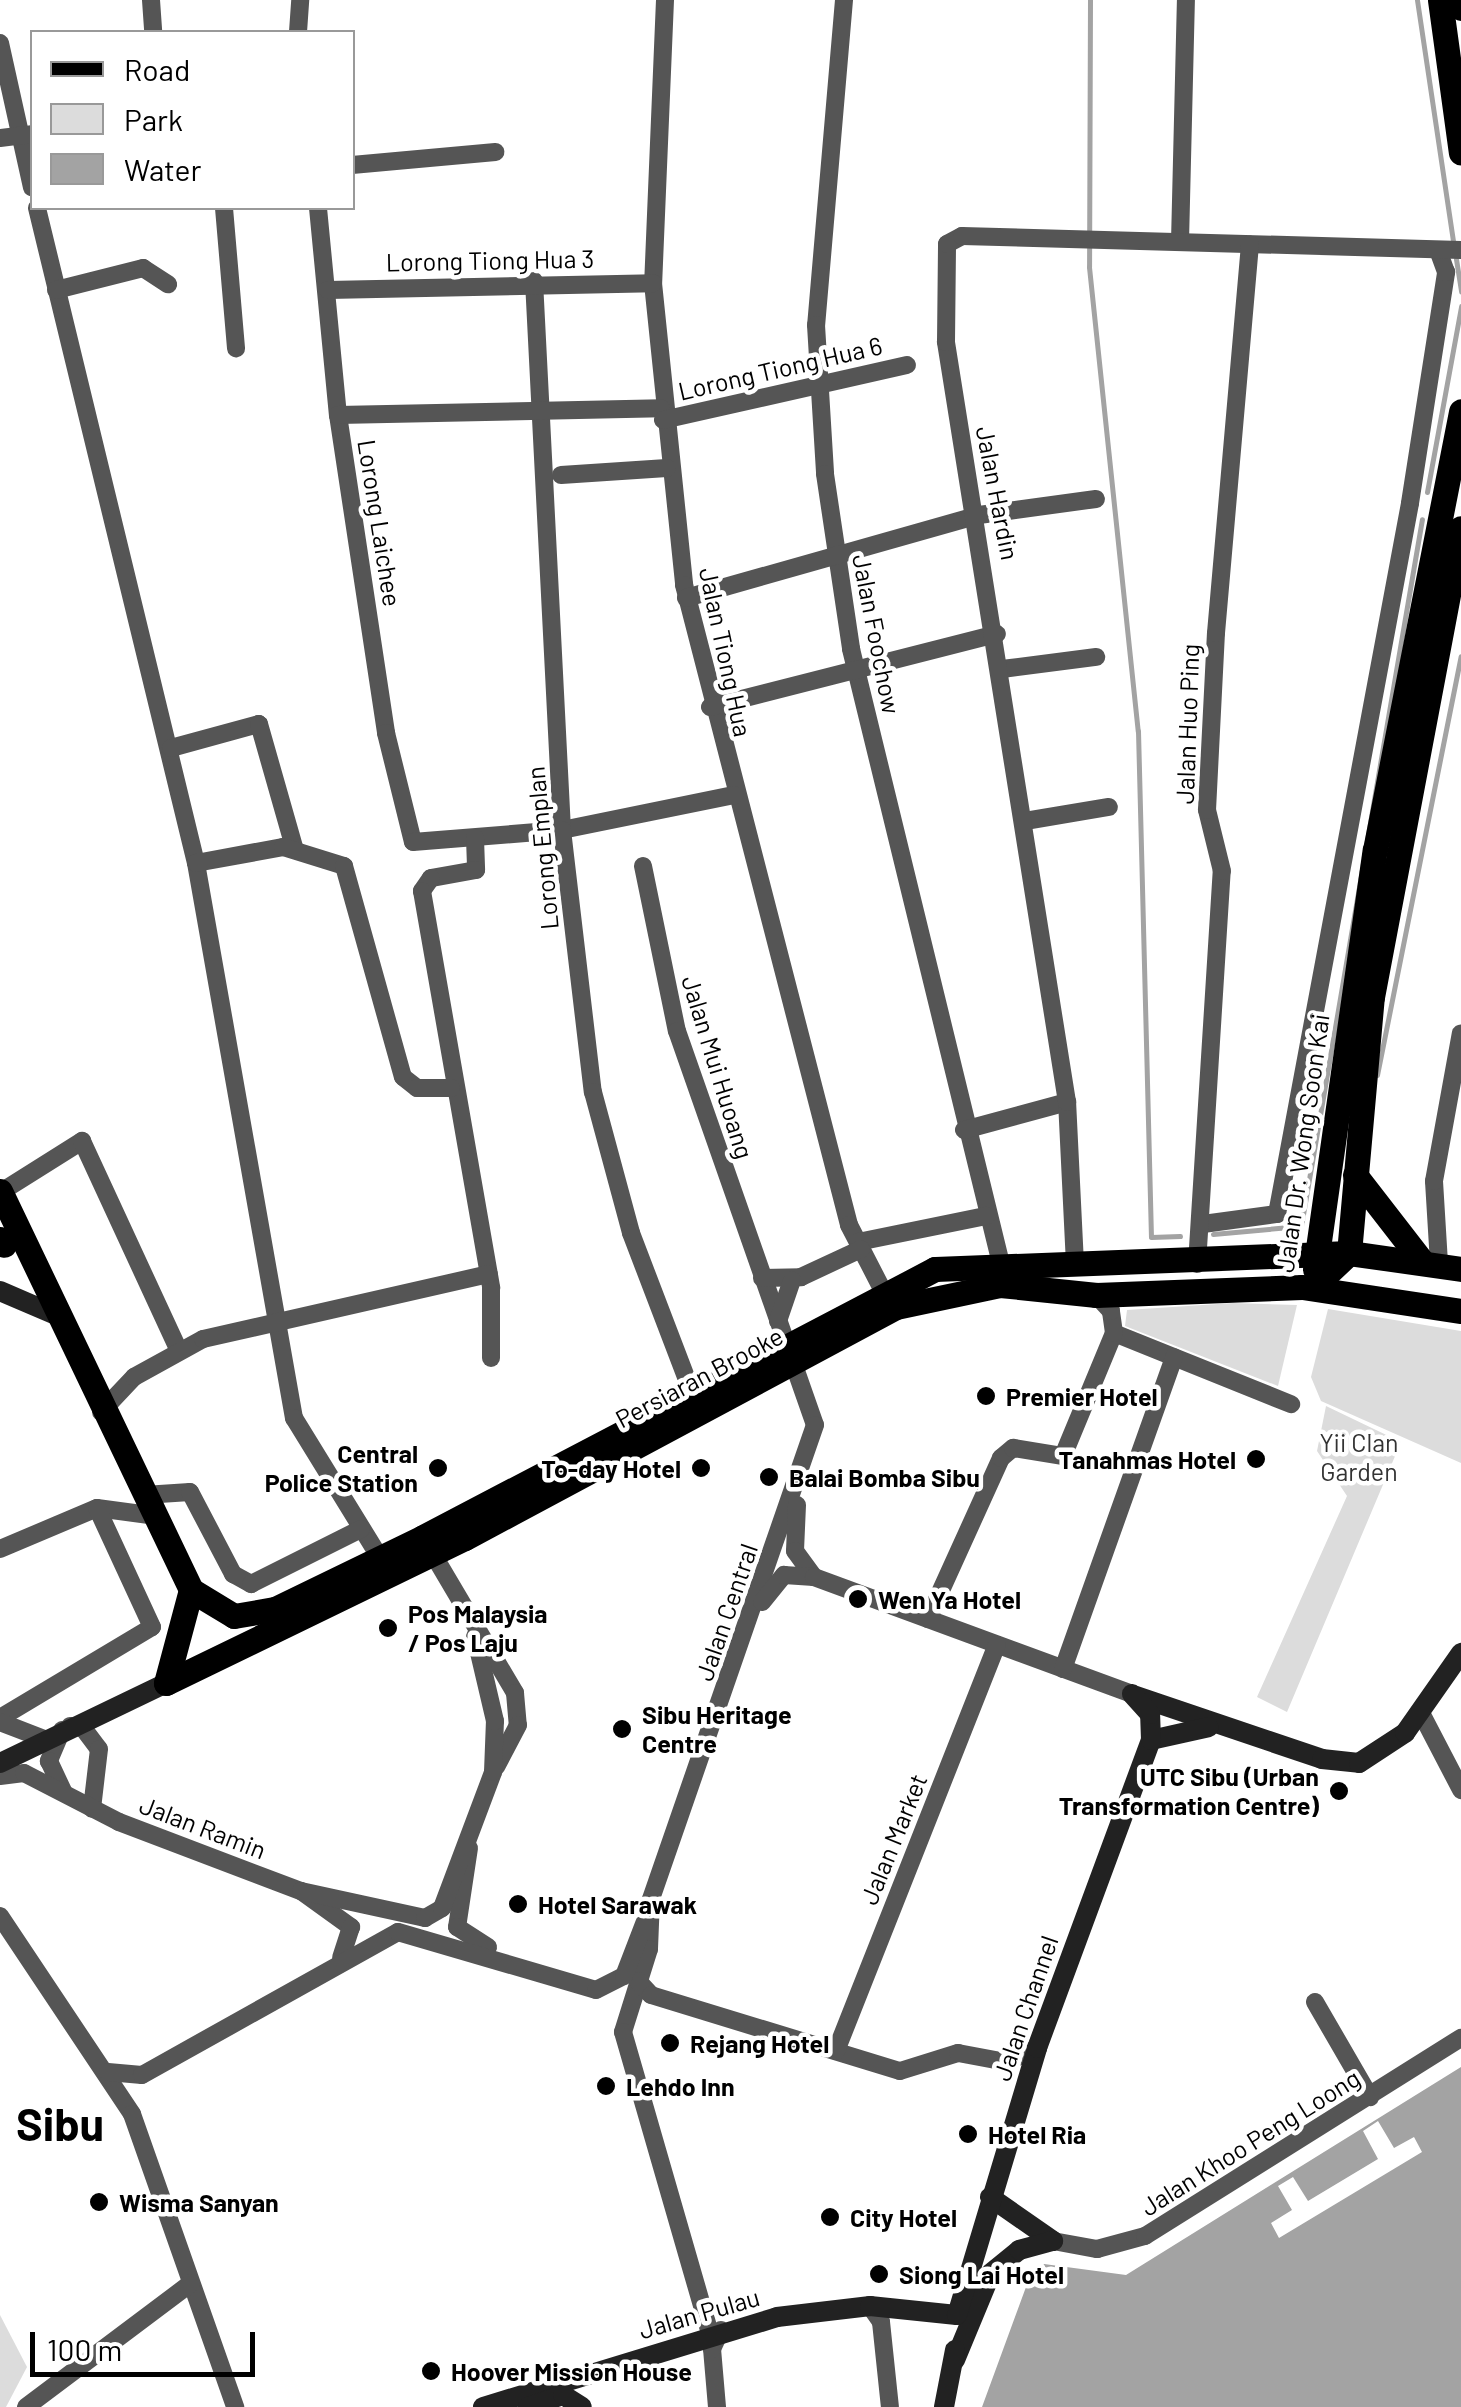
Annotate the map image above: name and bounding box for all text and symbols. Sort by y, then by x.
legend [30,30,355,210]
text: Road [124,51,190,87]
text: Park [124,101,183,137]
text: Water [124,151,202,187]
street label: Lorong Tiong Hua 3 [386,243,594,277]
street label: Lorong Tiong Hua 6 [675,330,885,406]
street label: Jalan Hardin [970,423,1026,563]
street label: Lorong Laichee [352,437,408,609]
street label: Jalan Foochow [847,552,907,716]
street label: Jalan Tiong Hua [693,565,759,739]
street label: Jalan Huo Ping [1169,643,1205,805]
street label: Lorong Emplan [520,765,564,931]
street label: Jalan Mui Huoang [676,972,760,1162]
street label: Jalan Dr. Wong Soon Kai [1269,1012,1335,1274]
street label: Persiaran Brooke [610,1320,788,1434]
place label: Premier Hotel [1006,1381,1158,1411]
marker: Premier Hotel [975,1385,997,1407]
park label: Yii Clan Garden [1319,1428,1399,1487]
place label: Central Police Station [265,1439,418,1498]
place label: Tanahmas Hotel [1059,1444,1236,1474]
marker: Tanahmas Hotel [1245,1448,1267,1470]
place label: To-day Hotel [541,1453,681,1483]
marker: Central Police Station [427,1457,449,1479]
marker: To-day Hotel [690,1457,712,1479]
place label: Balai Bomba Sibu [789,1462,980,1492]
marker: Balai Bomba Sibu [758,1466,780,1488]
street label: Jalan Central [689,1540,763,1684]
place label: Wen Ya Hotel [878,1584,1021,1614]
marker: Wen Ya Hotel [847,1588,869,1610]
place label: Pos Malaysia / Pos Laju [408,1599,548,1658]
marker: Pos Malaysia / Pos Laju [377,1617,399,1639]
place label: Sibu Heritage Centre [642,1700,792,1759]
marker: Sibu Heritage Centre [611,1718,633,1740]
place label: UTC Sibu (Urban Transformation Centre) [1059,1762,1319,1821]
street label: Jalan Market [853,1769,933,1909]
marker: UTC Sibu (Urban Transformation Centre) [1328,1780,1350,1802]
street label: Jalan Ramin [136,1789,270,1865]
place label: Hotel Sarawak [538,1889,697,1919]
marker: Hotel Sarawak [507,1893,529,1915]
street label: Jalan Channel [986,1932,1064,2084]
place label: Rejang Hotel [690,2028,829,2058]
marker: Rejang Hotel [659,2032,681,2054]
street label: Jalan Khoo Peng Loong [1135,2062,1365,2222]
place label: Lehdo Inn [626,2071,735,2101]
marker: Lehdo Inn [595,2075,617,2097]
district label: Sibu [16,2097,104,2151]
place label: Hotel Ria [988,2119,1086,2149]
marker: Hotel Ria [957,2123,979,2145]
place label: Wisma Sanyan [119,2187,279,2217]
marker: Wisma Sanyan [88,2191,110,2213]
place label: City Hotel [850,2202,957,2232]
marker: City Hotel [819,2206,841,2228]
place label: Siong Lai Hotel [899,2259,1064,2289]
marker: Siong Lai Hotel [868,2263,890,2285]
street label: Jalan Pulau [635,2281,763,2345]
scale bar [35,2312,260,2374]
text: 100 m [47,2331,122,2367]
place label: Hoover Mission House [451,2356,692,2386]
marker: Hoover Mission House [420,2360,442,2382]

